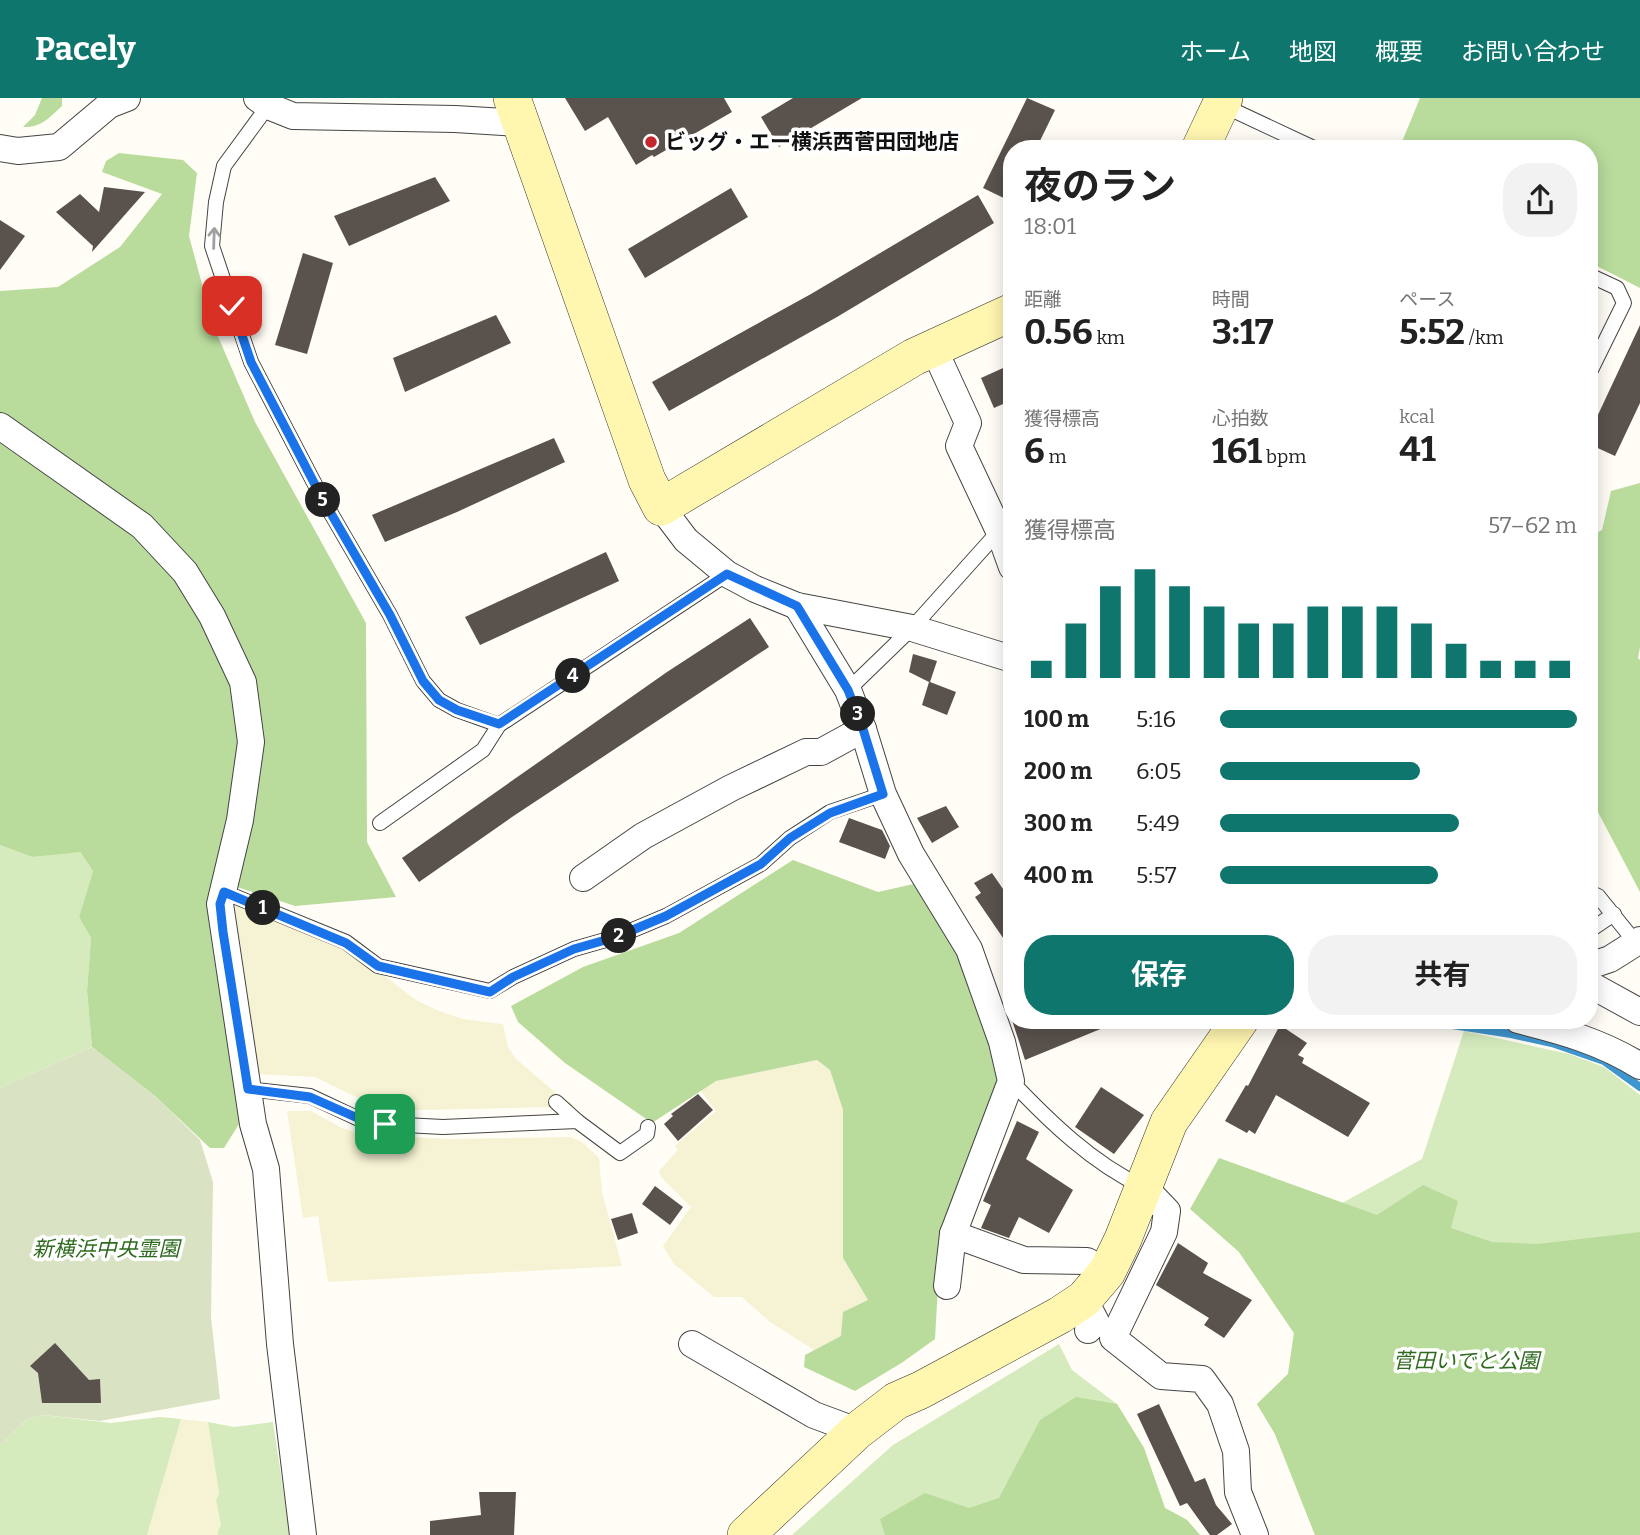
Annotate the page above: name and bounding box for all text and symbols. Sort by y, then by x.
text: Pacely [35,29,136,69]
text: ホーム [1180,38,1251,66]
text: 地図 [1289,38,1337,66]
text: 概要 [1375,38,1423,66]
text: お問い合わせ [1461,38,1605,66]
place label: ビッグ・エー横浜西菅田団地店 [665,129,959,155]
marker: ビッグ・エー横浜西菅田団地店 [643,134,659,150]
text: 夜のラン [1024,163,1176,209]
button: share [1503,163,1577,237]
text: 18:01 [1024,212,1076,240]
one-way arrow [207,227,220,250]
pin [202,276,262,336]
icon: check [213,287,251,325]
text: 距離 [1024,288,1062,311]
text: 時間 [1212,288,1250,311]
text: ペース [1399,288,1455,311]
text: 0.56 [1024,311,1093,353]
text: 3:17 [1212,311,1274,353]
text: 5:52 [1399,311,1465,353]
text: km [1093,326,1125,349]
text: /km [1465,326,1504,349]
text: kcal [1399,405,1435,428]
text: 獲得標高 [1024,407,1100,430]
text: 心拍数 [1212,407,1269,430]
text: 41 [1399,428,1436,470]
text: 6 [1024,430,1045,472]
text: 161 [1212,430,1262,472]
text: m [1045,445,1067,468]
text: bpm [1262,445,1306,468]
pin: 5 [306,482,340,518]
text: 5 [317,488,328,511]
text: 57–62 m [1488,511,1577,539]
text: 獲得標高 [1024,516,1116,544]
pin: 4 [556,658,590,694]
text: 4 [567,664,578,687]
pin: 3 [840,696,876,732]
text: 3 [852,702,863,725]
text: 100 m [1024,705,1089,733]
text: 5:16 [1136,705,1176,733]
text: 200 m [1024,757,1092,785]
text: 6:05 [1136,757,1181,785]
text: 300 m [1024,809,1093,837]
text: 5:49 [1136,809,1180,837]
text: 400 m [1024,861,1093,889]
text: 5:57 [1136,861,1177,889]
pin: 1 [246,890,280,926]
text: 1 [258,896,267,919]
pin: 2 [602,918,636,954]
text: 2 [613,924,624,947]
button: 保存 [1024,935,1294,1015]
button: 共有 [1308,935,1577,1015]
pin [355,1094,415,1154]
icon: arrive [366,1105,404,1143]
park label: 新横浜中央霊園 [33,1236,182,1262]
park label: 菅田いでと公園 [1393,1348,1542,1374]

